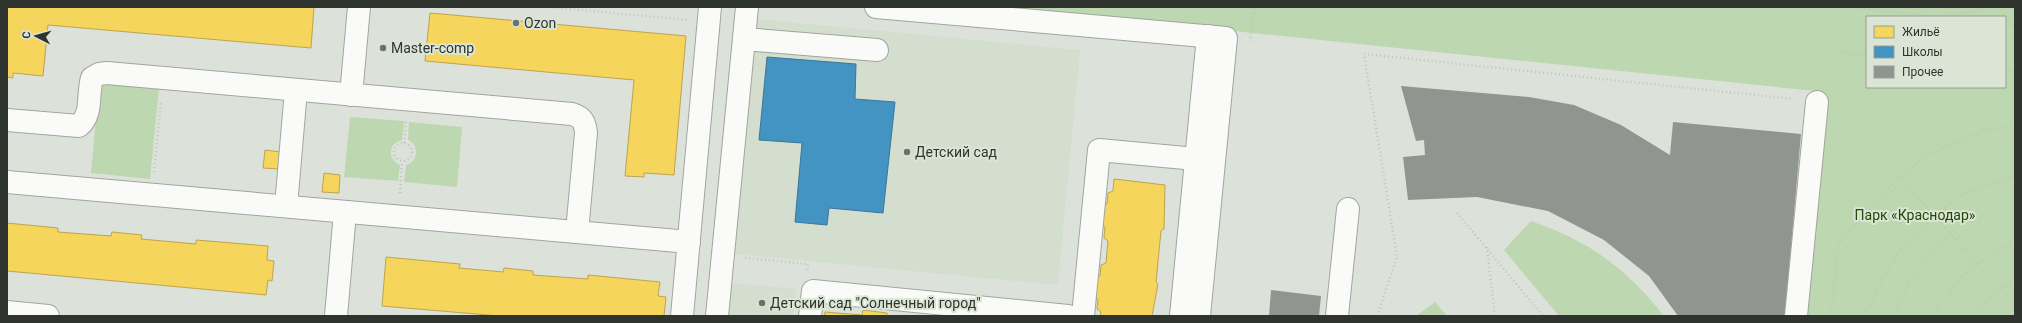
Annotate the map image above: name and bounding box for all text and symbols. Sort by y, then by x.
place label: Ozon [524,15,556,31]
north arrow [16,16,56,56]
legend [1866,16,2006,88]
marker: Ozon [511,18,521,28]
text: Жильё [1902,25,1940,39]
text: С [20,31,33,39]
place label: Master-comp [391,40,474,56]
marker: Master-comp [378,43,388,53]
text: Школы [1902,45,1943,59]
text: Прочее [1902,65,1943,79]
place label: Детский сад [915,144,998,160]
marker: Детский сад [902,147,912,157]
park label: Парк «Краснодар» [1855,207,1976,223]
place label: Детский сад "Солнечный город" [770,295,981,311]
marker: Детский сад "Солнечный город" [757,298,767,308]

